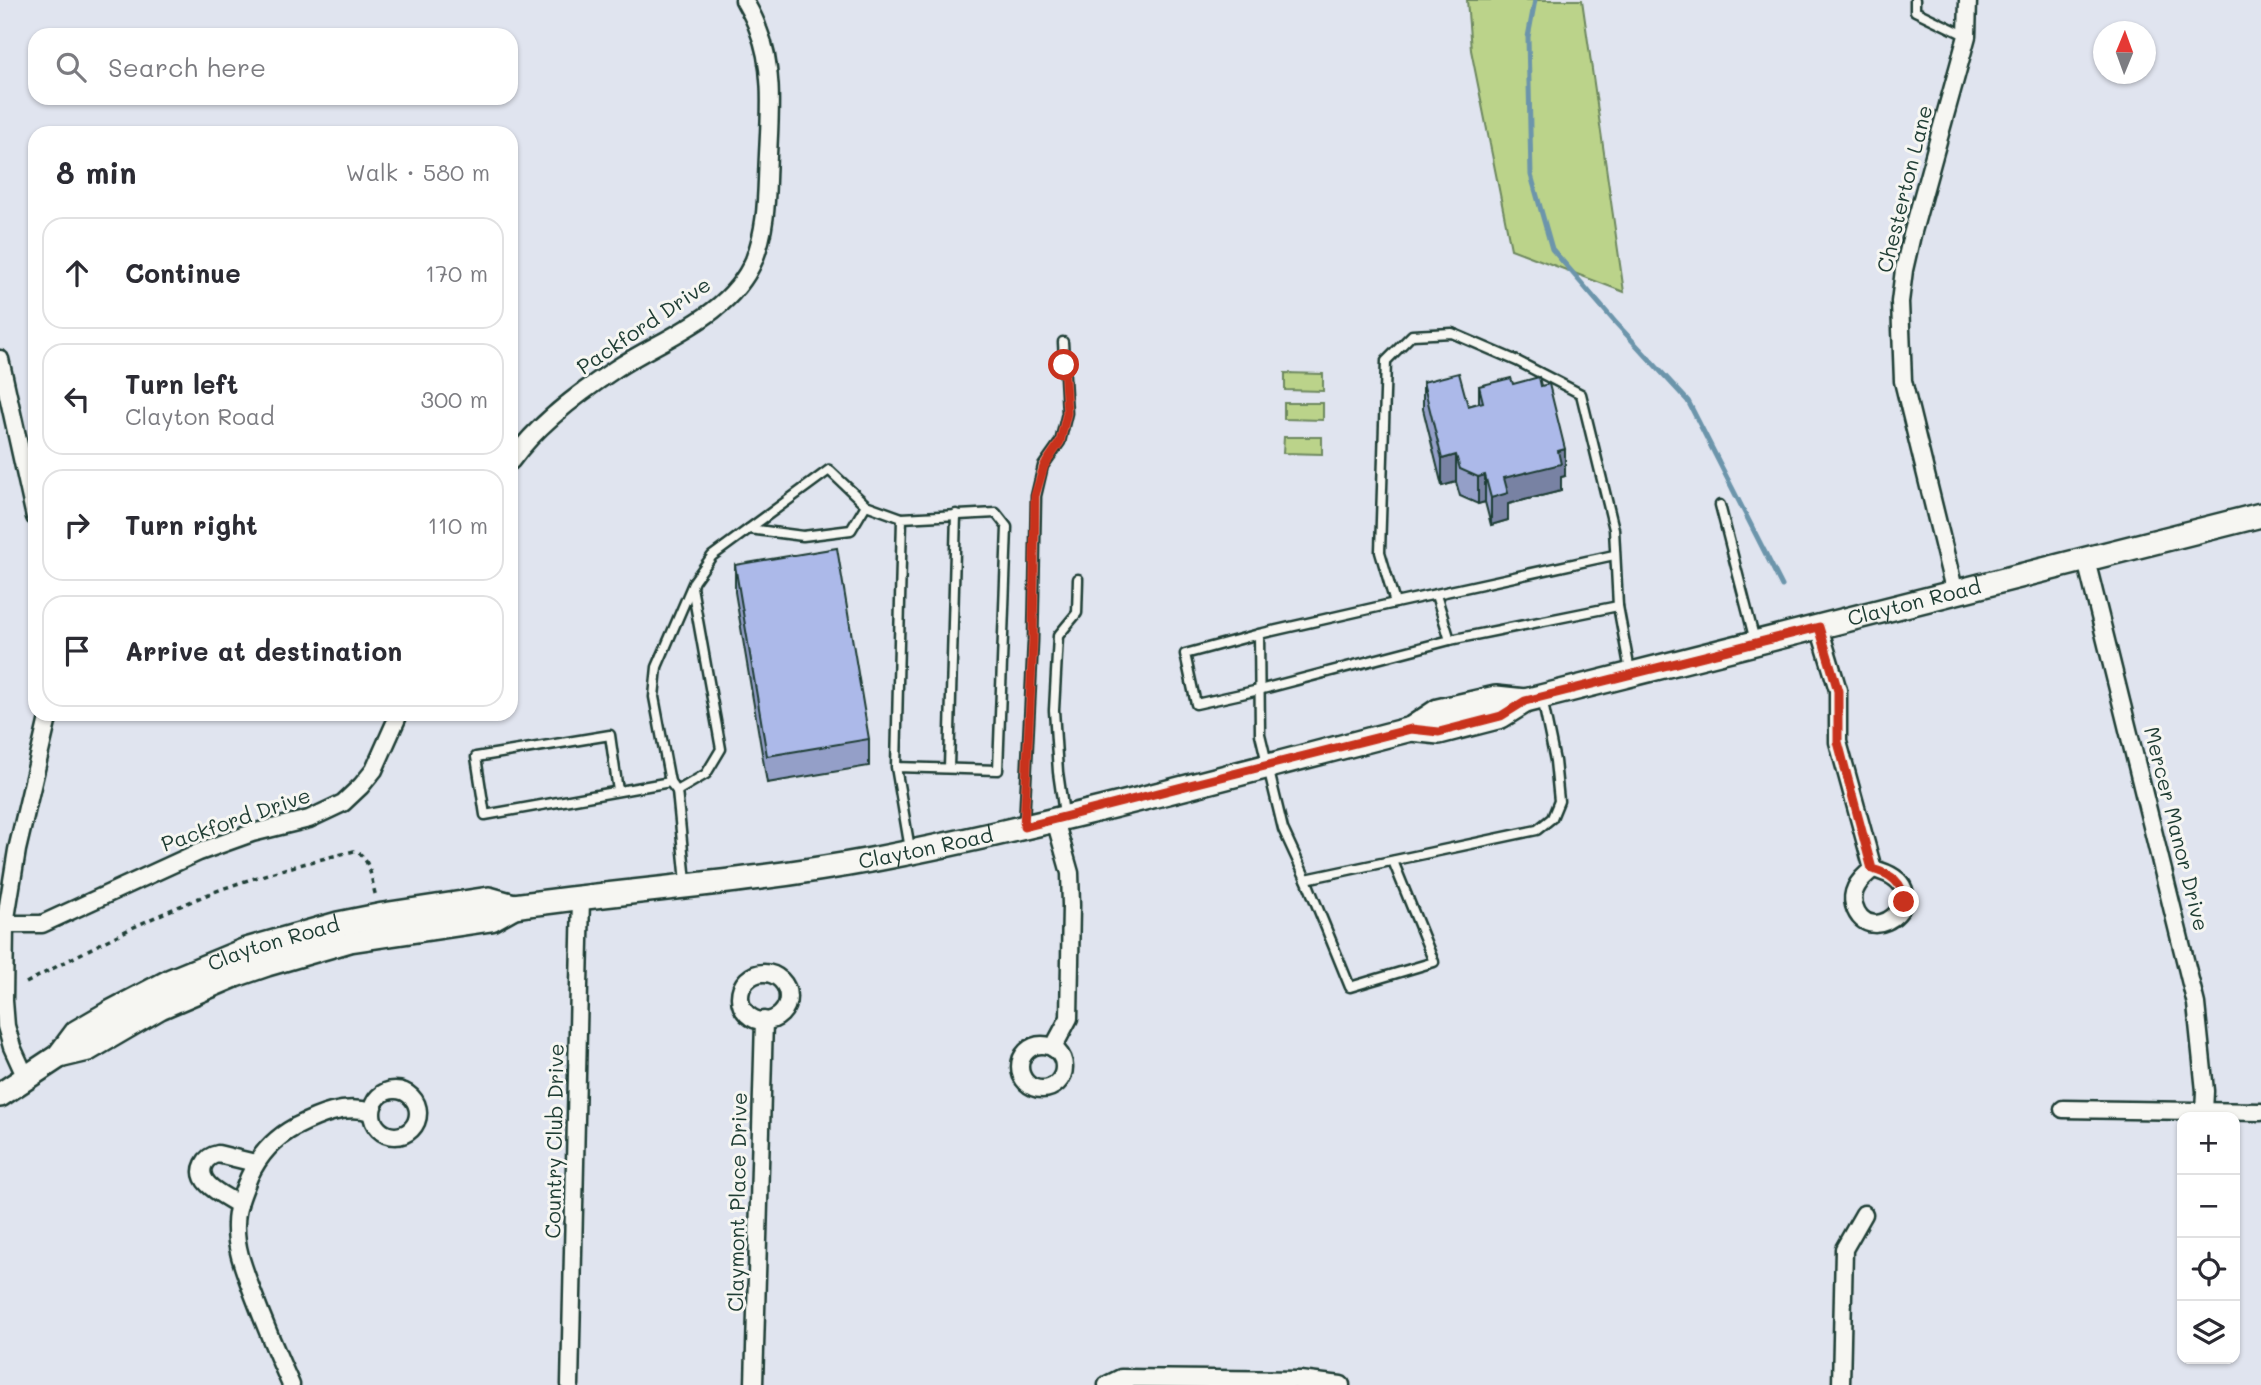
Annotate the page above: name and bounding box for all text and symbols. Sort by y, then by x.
north arrow [2093,21,2156,84]
search box [28,28,518,105]
icon: search [52,48,90,86]
text: Search here [108,50,266,84]
street label: Chesterton Lane [1870,102,1937,275]
text: 8 min [56,152,137,192]
text: Walk · 580 m [346,157,490,187]
icon: ahead [58,254,96,292]
text: Continue [125,256,241,290]
text: 170 m [425,258,488,288]
street label: Packford Drive [571,270,715,380]
route start [1048,349,1079,380]
text: Turn left [125,367,238,401]
icon: left [58,380,96,418]
text: 300 m [420,384,488,414]
text: Clayton Road [125,401,275,431]
icon: right [58,506,96,544]
text: Turn right [125,508,258,542]
text: 110 m [428,510,488,540]
street label: Clayton Road [1844,571,1984,631]
icon: arrive [58,632,96,670]
text: Arrive at destination [125,634,402,668]
street label: Mercer Manor Drive [2139,724,2216,934]
street label: Packford Drive [157,780,314,857]
street label: Clayton Road [856,820,995,874]
route end [1888,886,1919,917]
street label: Clayton Road [203,909,342,976]
street label: Country Club Drive [538,1043,569,1239]
street label: Claymont Place Drive [721,1092,752,1312]
map controls [2177,1112,2240,1364]
button: + [2177,1112,2240,1175]
button: − [2177,1175,2240,1238]
button: locate [2177,1238,2240,1301]
button: layers [2177,1301,2240,1364]

